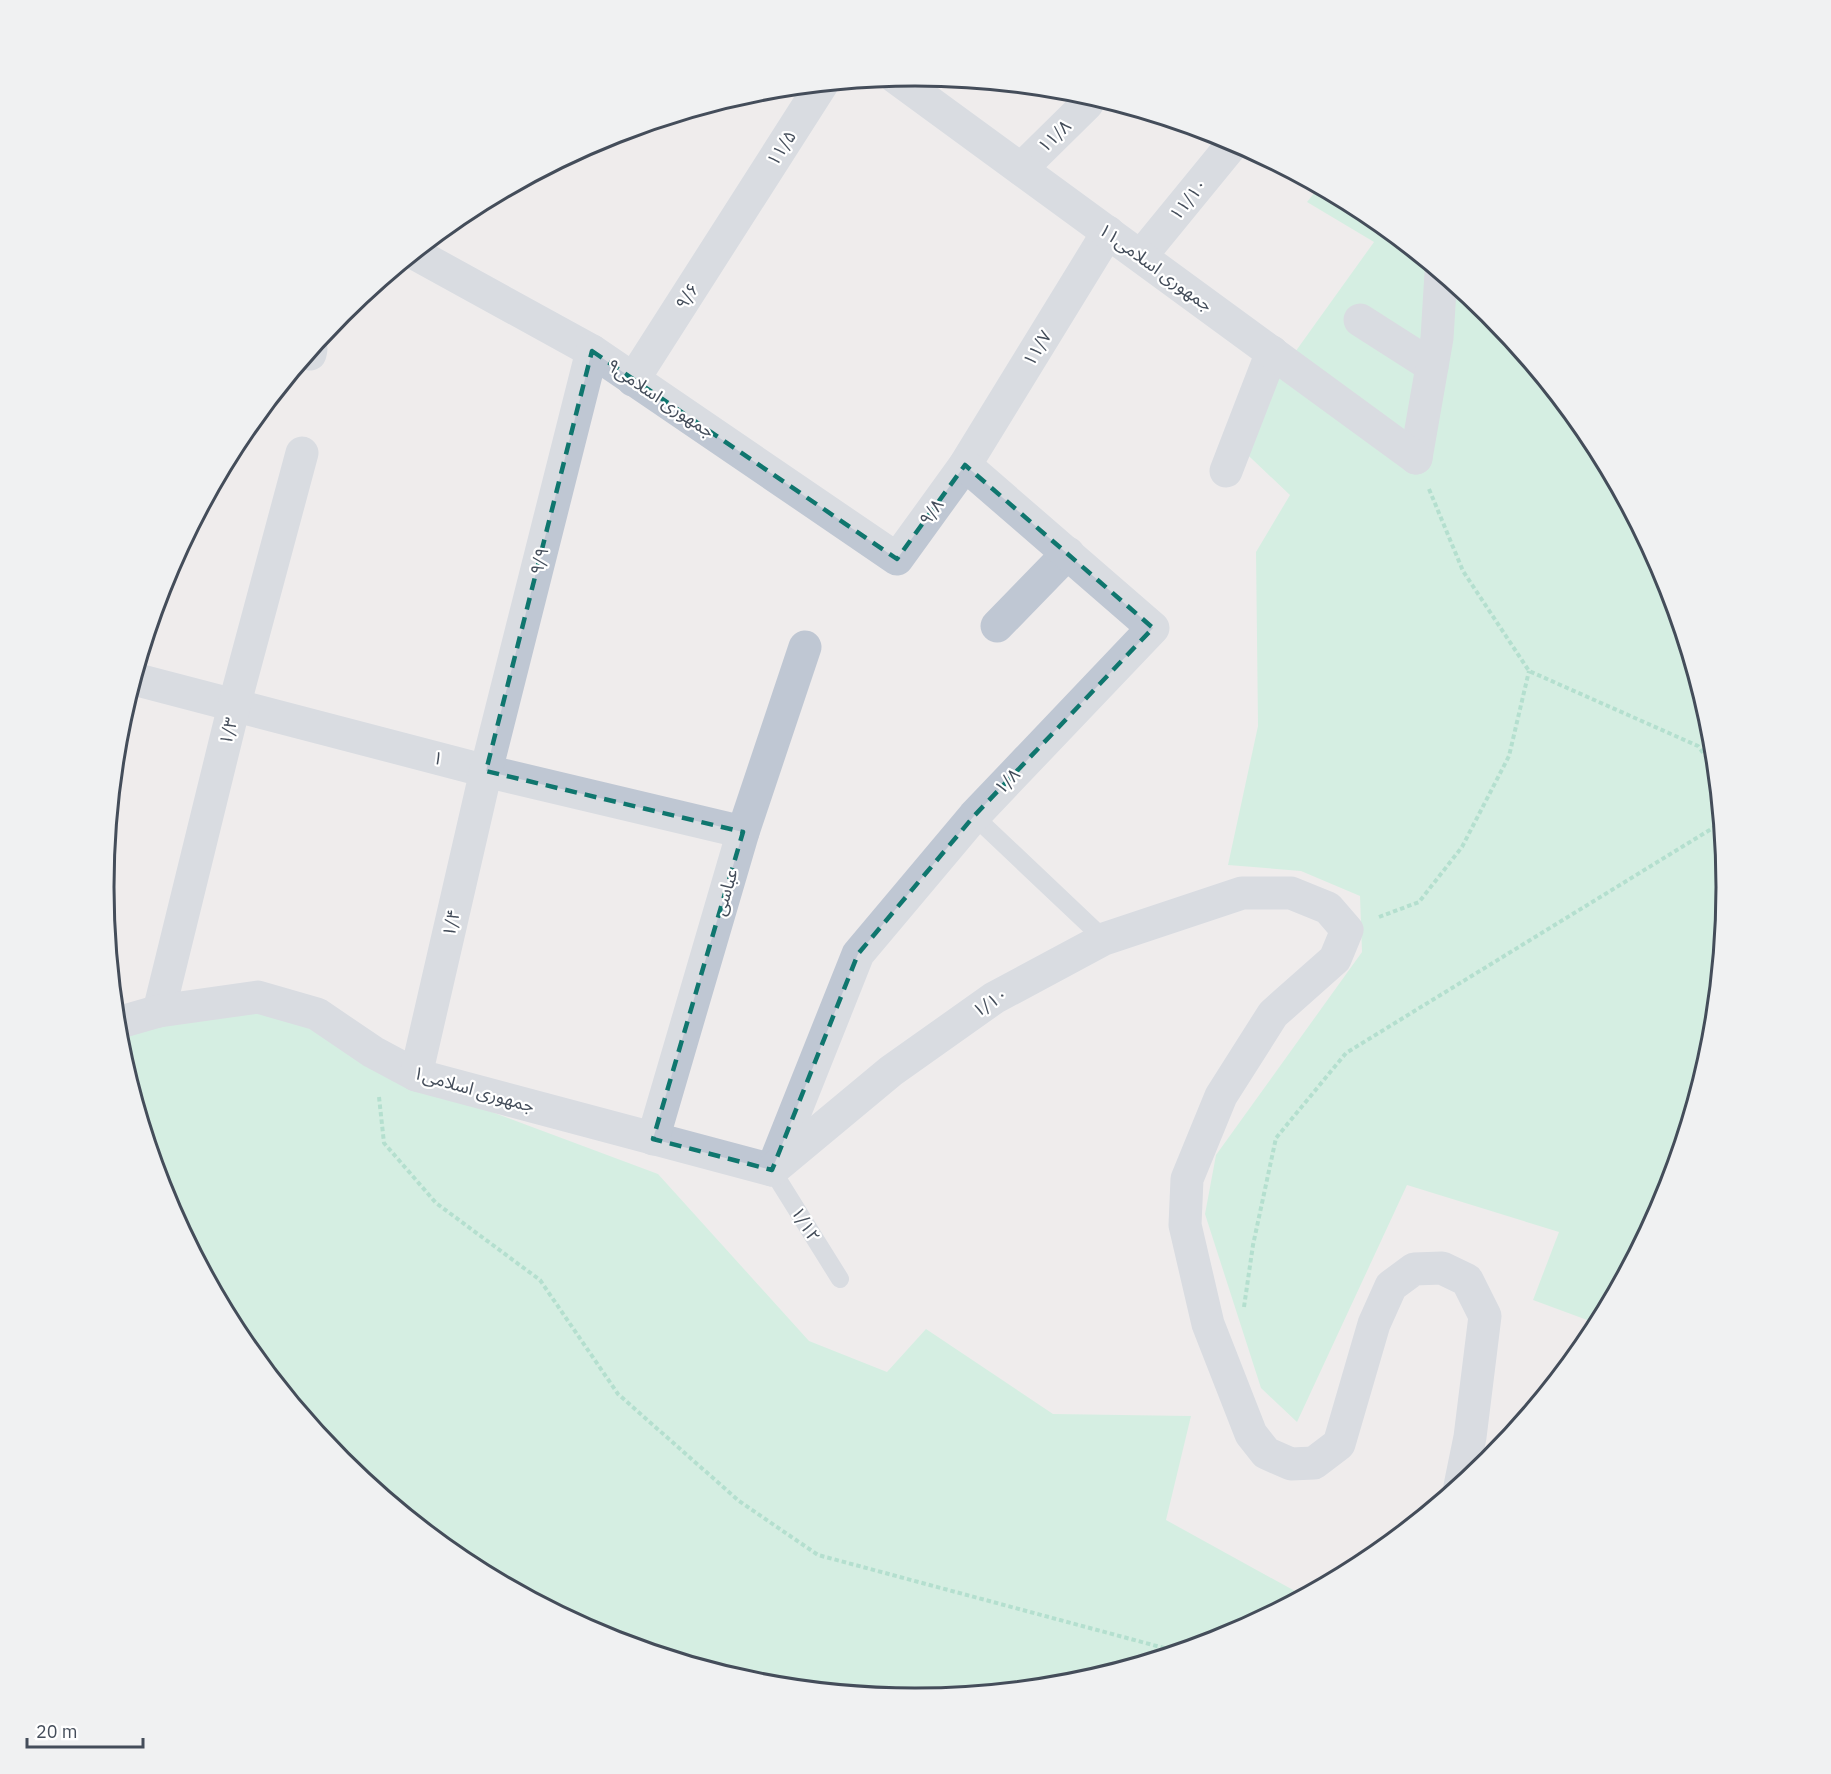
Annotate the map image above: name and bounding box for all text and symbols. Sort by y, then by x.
street label: ۱۱/۸ [1032,115,1076,157]
street label: ۱۱/۵ [761,126,801,170]
street label: ۱۱/۱۰ [1164,173,1212,225]
street label: جمهوری اسلامی۱۱ [1094,218,1218,316]
street label: ۹/۶ [670,278,704,314]
street label: ۱۱/۷ [1017,326,1057,370]
street label: جمهوری اسلامی۹ [603,353,719,443]
street label: ۹/۸ [914,494,948,530]
street label: ۹/۹ [525,545,553,577]
street label: ۱/۳ [214,715,242,747]
street label: ۱ [430,746,446,770]
street label: ۱/۸ [989,763,1025,799]
street label: عباسی [707,866,743,918]
street label: ۱/۴ [437,907,465,939]
street label: ۱/۱۰ [968,982,1012,1022]
street label: جمهوری اسلامی۱ [411,1061,537,1117]
street label: ۱/۱۲ [786,1202,826,1246]
scale bar [27,1711,142,1749]
text: 20 m [36,1720,78,1743]

